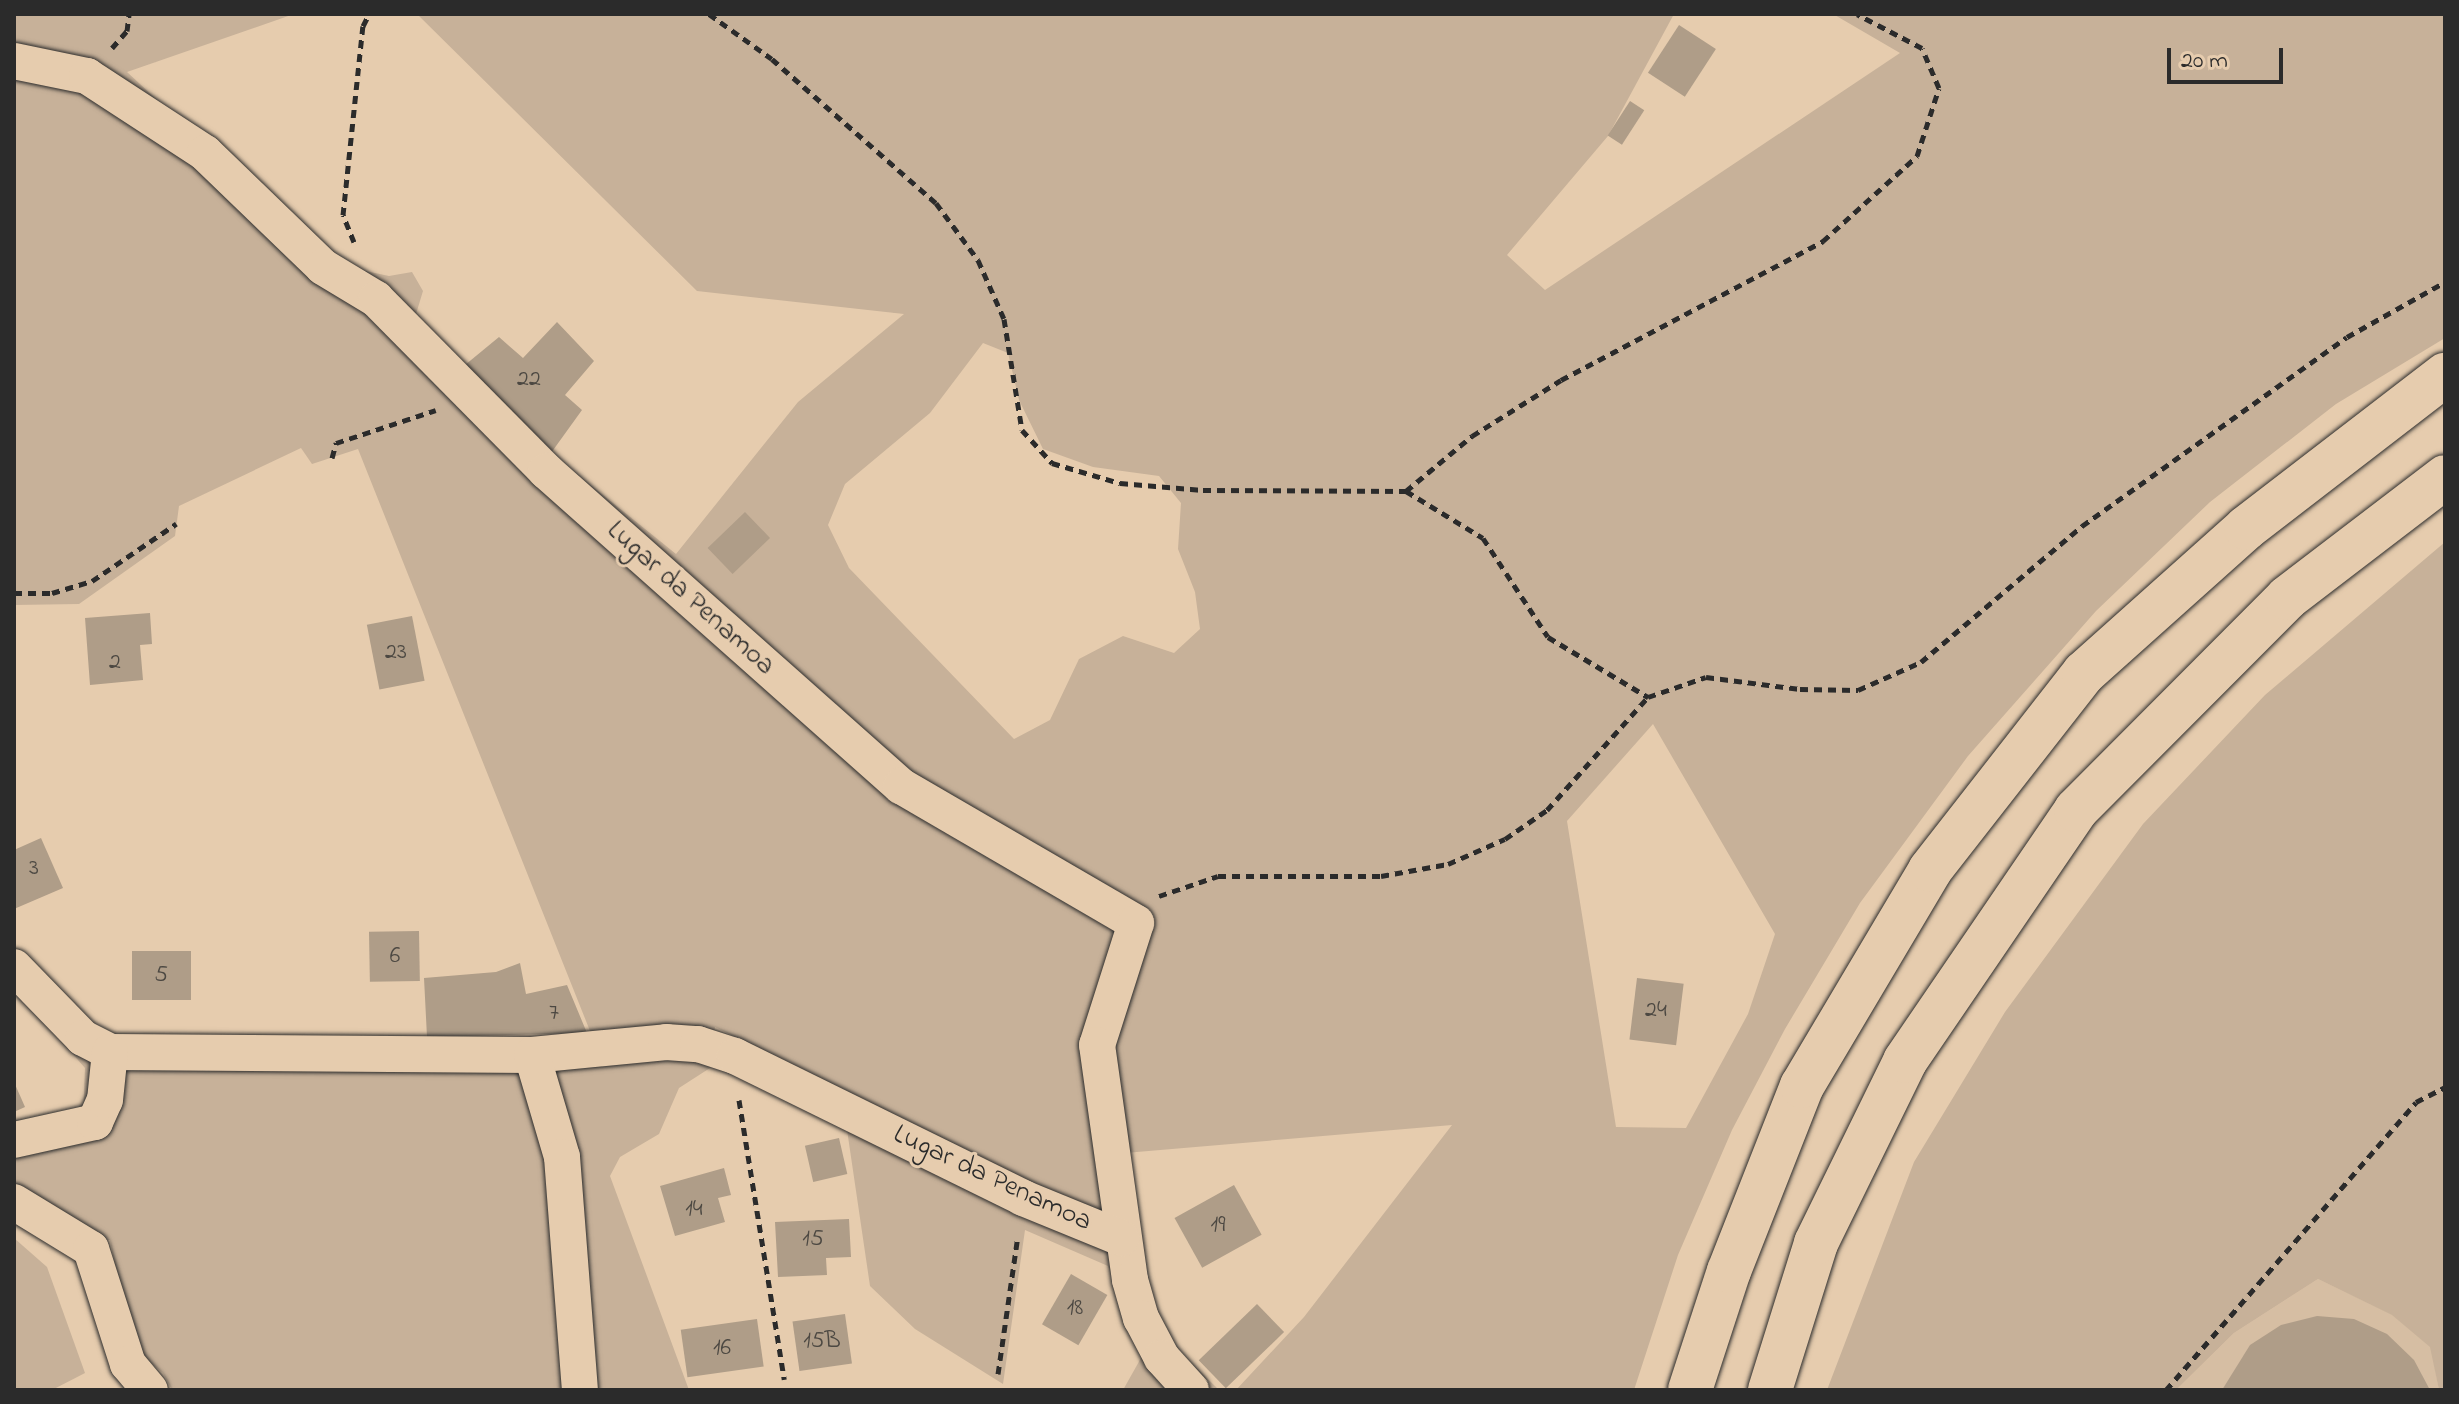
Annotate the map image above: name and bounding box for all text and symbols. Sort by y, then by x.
scale bar [2171,32,2287,82]
text: 20 m [2181,44,2228,79]
house number: 22 [517,366,541,394]
street label: Lugar da Penamoa [599,515,781,683]
house number: 23 [385,639,407,667]
house number: 2 [109,649,121,677]
house number: 3 [29,855,39,883]
house number: 6 [390,943,400,971]
house number: 5 [154,962,168,990]
house number: 24 [1645,997,1667,1025]
house number: 7 [549,1000,559,1028]
street label: Lugar da Penamoa [887,1118,1097,1240]
house number: 14 [685,1196,703,1224]
house number: 19 [1211,1212,1225,1240]
house number: 15 [802,1226,824,1254]
house number: 18 [1067,1295,1083,1323]
house number: 15B [803,1328,841,1356]
house number: 16 [713,1335,731,1363]

